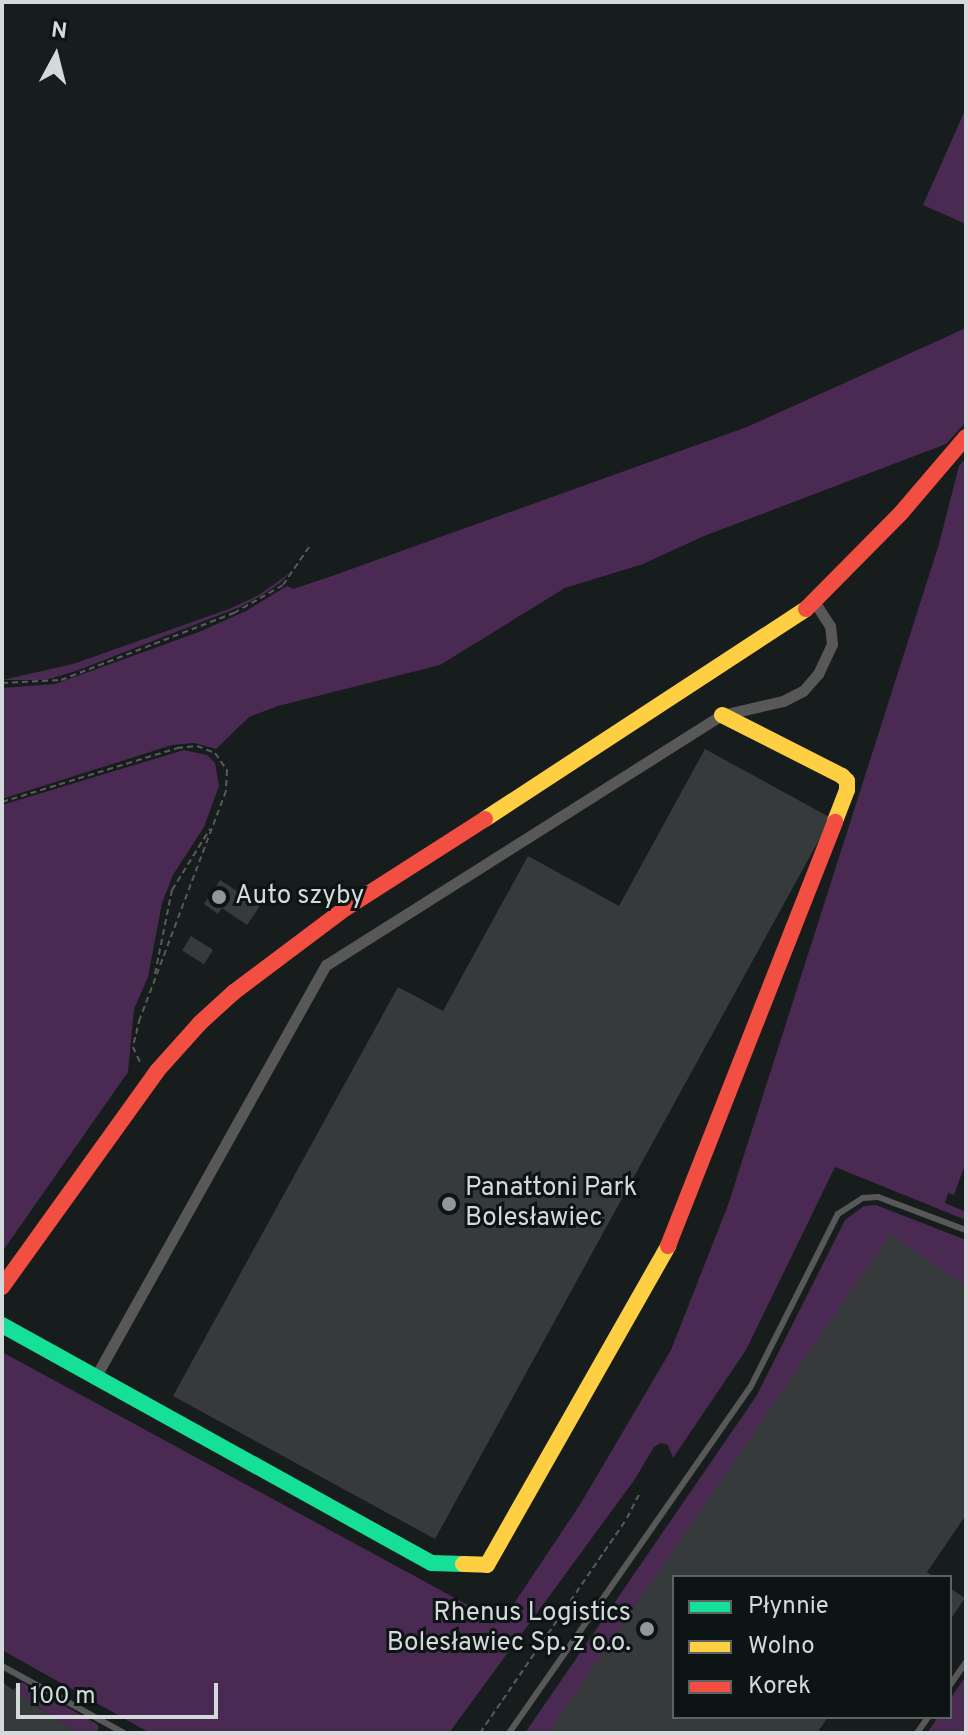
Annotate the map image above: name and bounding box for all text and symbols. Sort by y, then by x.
north arrow [16,16,96,96]
text: N [49,17,68,46]
place label: Auto szyby [235,881,364,913]
marker: Auto szyby [210,888,228,906]
place label: Panattoni Park Bolesławiec [465,1173,637,1234]
marker: Panattoni Park Bolesławiec [440,1195,458,1213]
legend [672,1575,952,1719]
text: Płynnie [748,1592,829,1622]
place label: Rhenus Logistics Bolesławiec Sp. z o.o. [387,1598,631,1660]
marker: Rhenus Logistics Bolesławiec Sp. z o.o. [638,1620,656,1638]
text: Wolno [748,1632,815,1662]
scale bar [20,1667,222,1717]
text: Korek [748,1672,811,1702]
text: 100 m [30,1682,96,1712]

